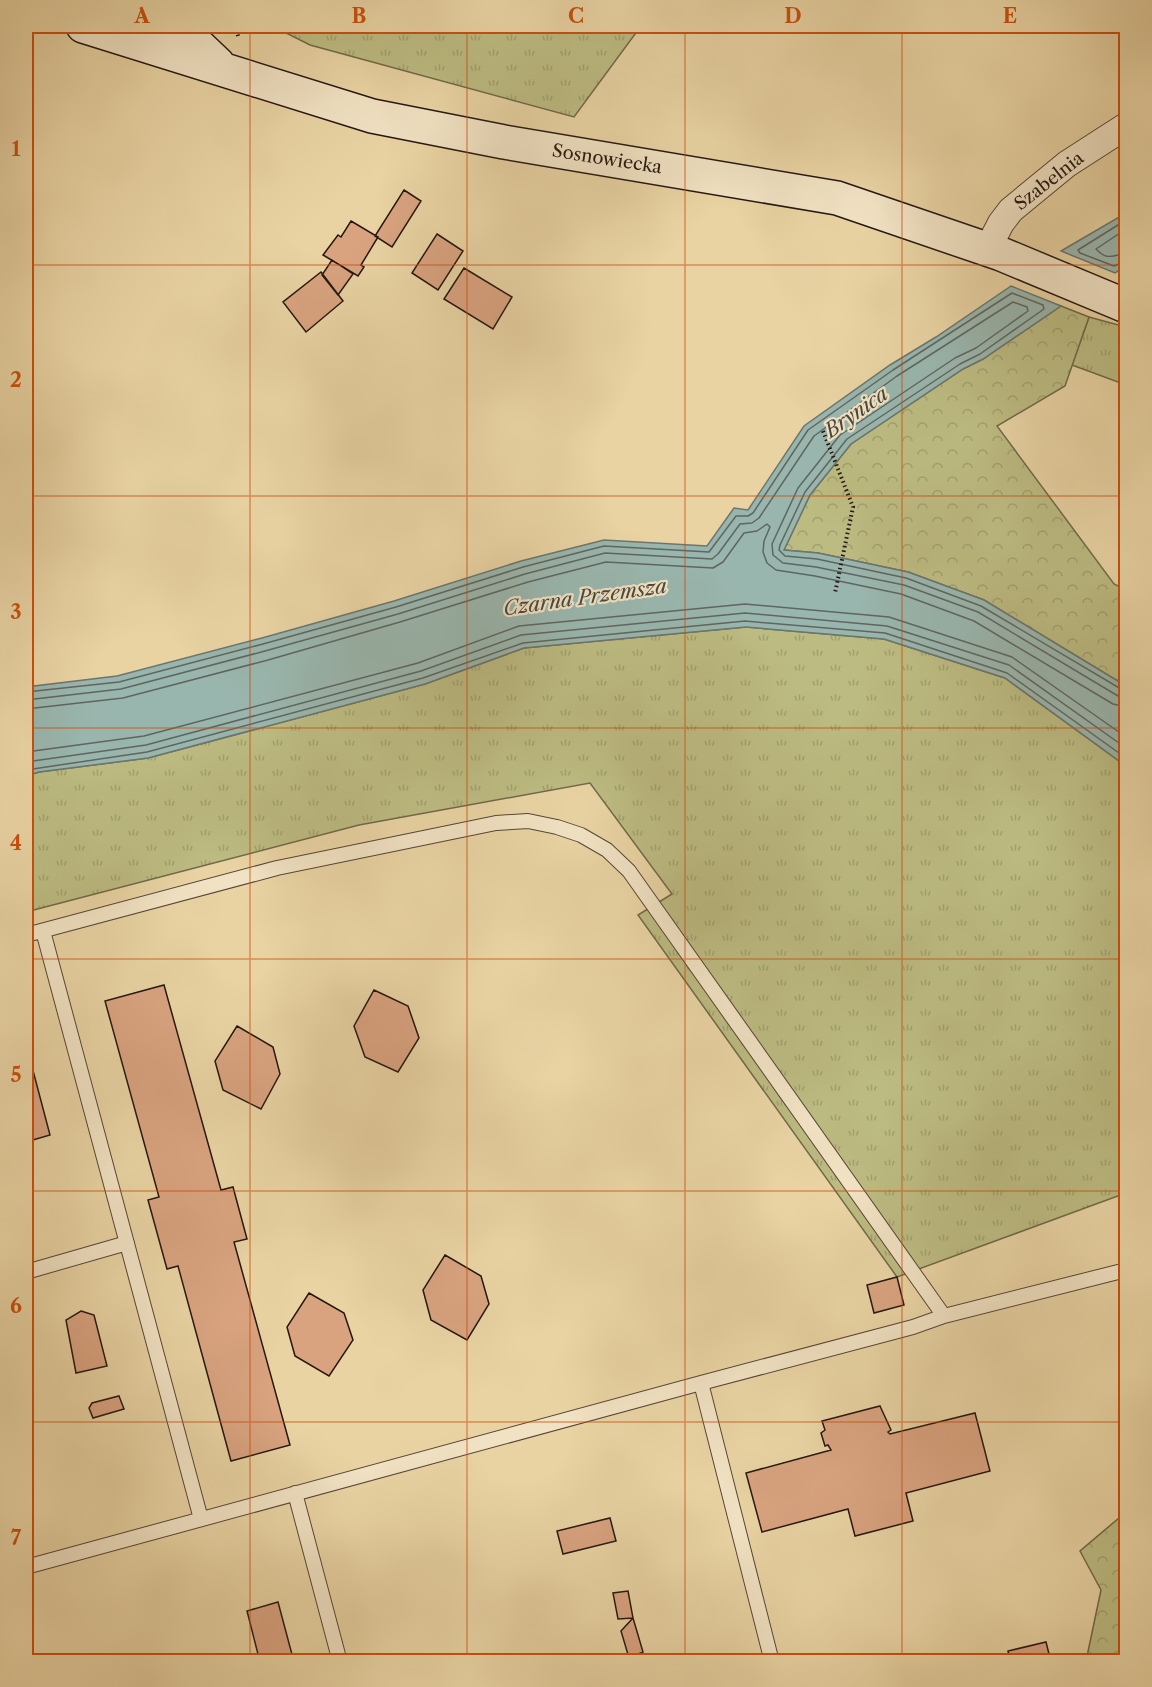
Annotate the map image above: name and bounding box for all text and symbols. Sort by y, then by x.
text: A [133,4,150,28]
text: B [352,4,367,28]
text: C [568,4,584,28]
text: D [784,4,802,28]
text: E [1003,4,1017,28]
text: 1 [12,137,21,161]
street label: Sosnowiecka [551,139,664,179]
street label: Szabelnia [1010,147,1088,215]
text: 2 [10,368,22,392]
water label: Brynica [818,381,892,444]
water label: Czarna Przemsza [502,574,668,620]
text: 3 [10,600,22,624]
text: 4 [10,831,22,855]
text: 5 [10,1063,22,1087]
text: 6 [10,1294,22,1318]
text: 7 [11,1526,22,1550]

